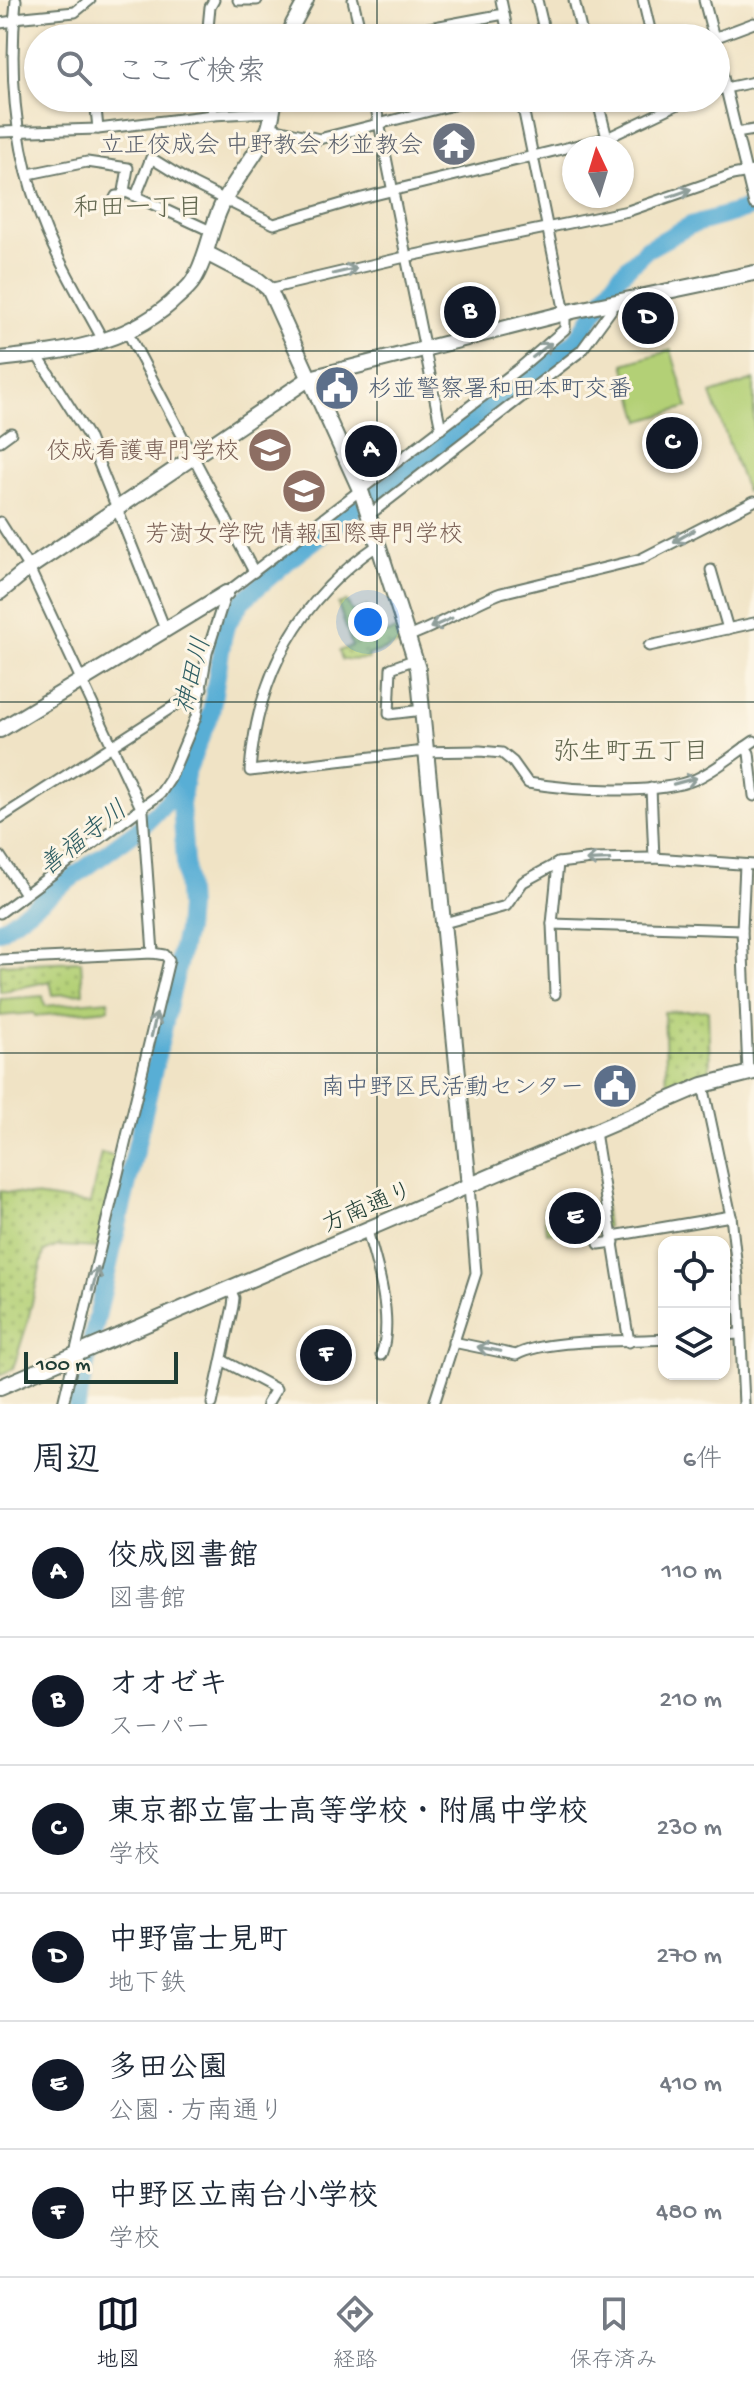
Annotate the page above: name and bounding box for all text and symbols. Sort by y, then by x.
search box [24,24,730,112]
icon: search [52,46,96,90]
text: ここで検索 [116,57,266,92]
temple icon: 立正佼成会 中野教会 杉並教会 [430,120,478,168]
place label: 立正佼成会 中野教会 杉並教会 [100,132,423,162]
north arrow [562,136,634,208]
one-way arrow [667,185,692,200]
district label: 和田一丁目 [73,194,203,226]
one-way arrow [332,263,357,278]
pin: B [444,282,496,342]
pin: D [622,288,674,348]
one-way arrow [531,341,552,359]
public building icon: 杉並警察署和田本町交番 [313,364,361,412]
place label: 杉並警察署和田本町交番 [368,376,632,406]
pin: C [646,413,698,473]
pin: A [345,421,397,481]
school or university icon: 佼成看護専門学校 [246,426,294,474]
place label: 佼成看護専門学校 [47,438,239,468]
school or university icon: 芳澍女学院 情報国際専門学校 [280,467,328,515]
place label: 芳澍女学院 情報国際専門学校 [145,521,463,551]
one-way arrow [673,528,696,544]
your location [348,602,388,642]
one-way arrow [429,616,454,631]
water label: 神田川 [170,634,220,718]
district label: 弥生町五丁目 [553,738,709,770]
one-way arrow [671,772,697,787]
water label: 善福寺川 [33,795,135,885]
one-way arrow [585,852,612,867]
one-way arrow [147,1013,162,1039]
public building icon: 南中野区民活動センター [591,1062,639,1110]
place label: 南中野区民活動センター [321,1074,584,1104]
street label: 方南通り [318,1176,418,1241]
pin: E [549,1188,601,1248]
map controls [658,1236,730,1380]
button: locate [658,1236,730,1308]
one-way arrow [88,1266,103,1292]
button: layers [658,1308,730,1380]
pin: F [300,1325,352,1385]
one-way arrow [477,1341,502,1356]
scale bar [24,1348,178,1384]
text: 100 m [36,1353,91,1379]
text: 周辺 [32,1443,100,1483]
text: 6件 [683,1446,722,1477]
text: 佼成図書館 [108,1541,258,1576]
text: A [50,1558,66,1589]
text: 110 m [662,1558,722,1589]
text: 図書館 [108,1586,186,1617]
text: オオゼキ [108,1669,228,1704]
text: B [51,1686,65,1717]
text: 210 m [659,1686,722,1717]
text: スーパー [108,1714,211,1745]
text: 東京都立富士高等学校・附属中学校 [108,1797,588,1832]
text: C [51,1814,65,1845]
text: 230 m [656,1814,722,1845]
text: 学校 [108,1842,160,1873]
text: 中野富士見町 [108,1925,288,1960]
text: D [50,1942,66,1973]
text: 270 m [656,1942,722,1973]
text: 地下鉄 [108,1970,186,2001]
text: 多田公園 [108,2053,228,2088]
text: E [50,2070,66,2101]
text: 410 m [660,2070,722,2101]
text: 公園 · 方南通り [108,2098,284,2129]
text: 中野区立南台小学校 [108,2181,378,2216]
text: F [51,2198,65,2229]
text: 480 m [656,2198,722,2229]
text: 学校 [108,2226,160,2257]
tab: 地図 [96,2292,140,2375]
tab: 経路 [333,2292,377,2375]
tab: 保存済み [570,2292,658,2375]

